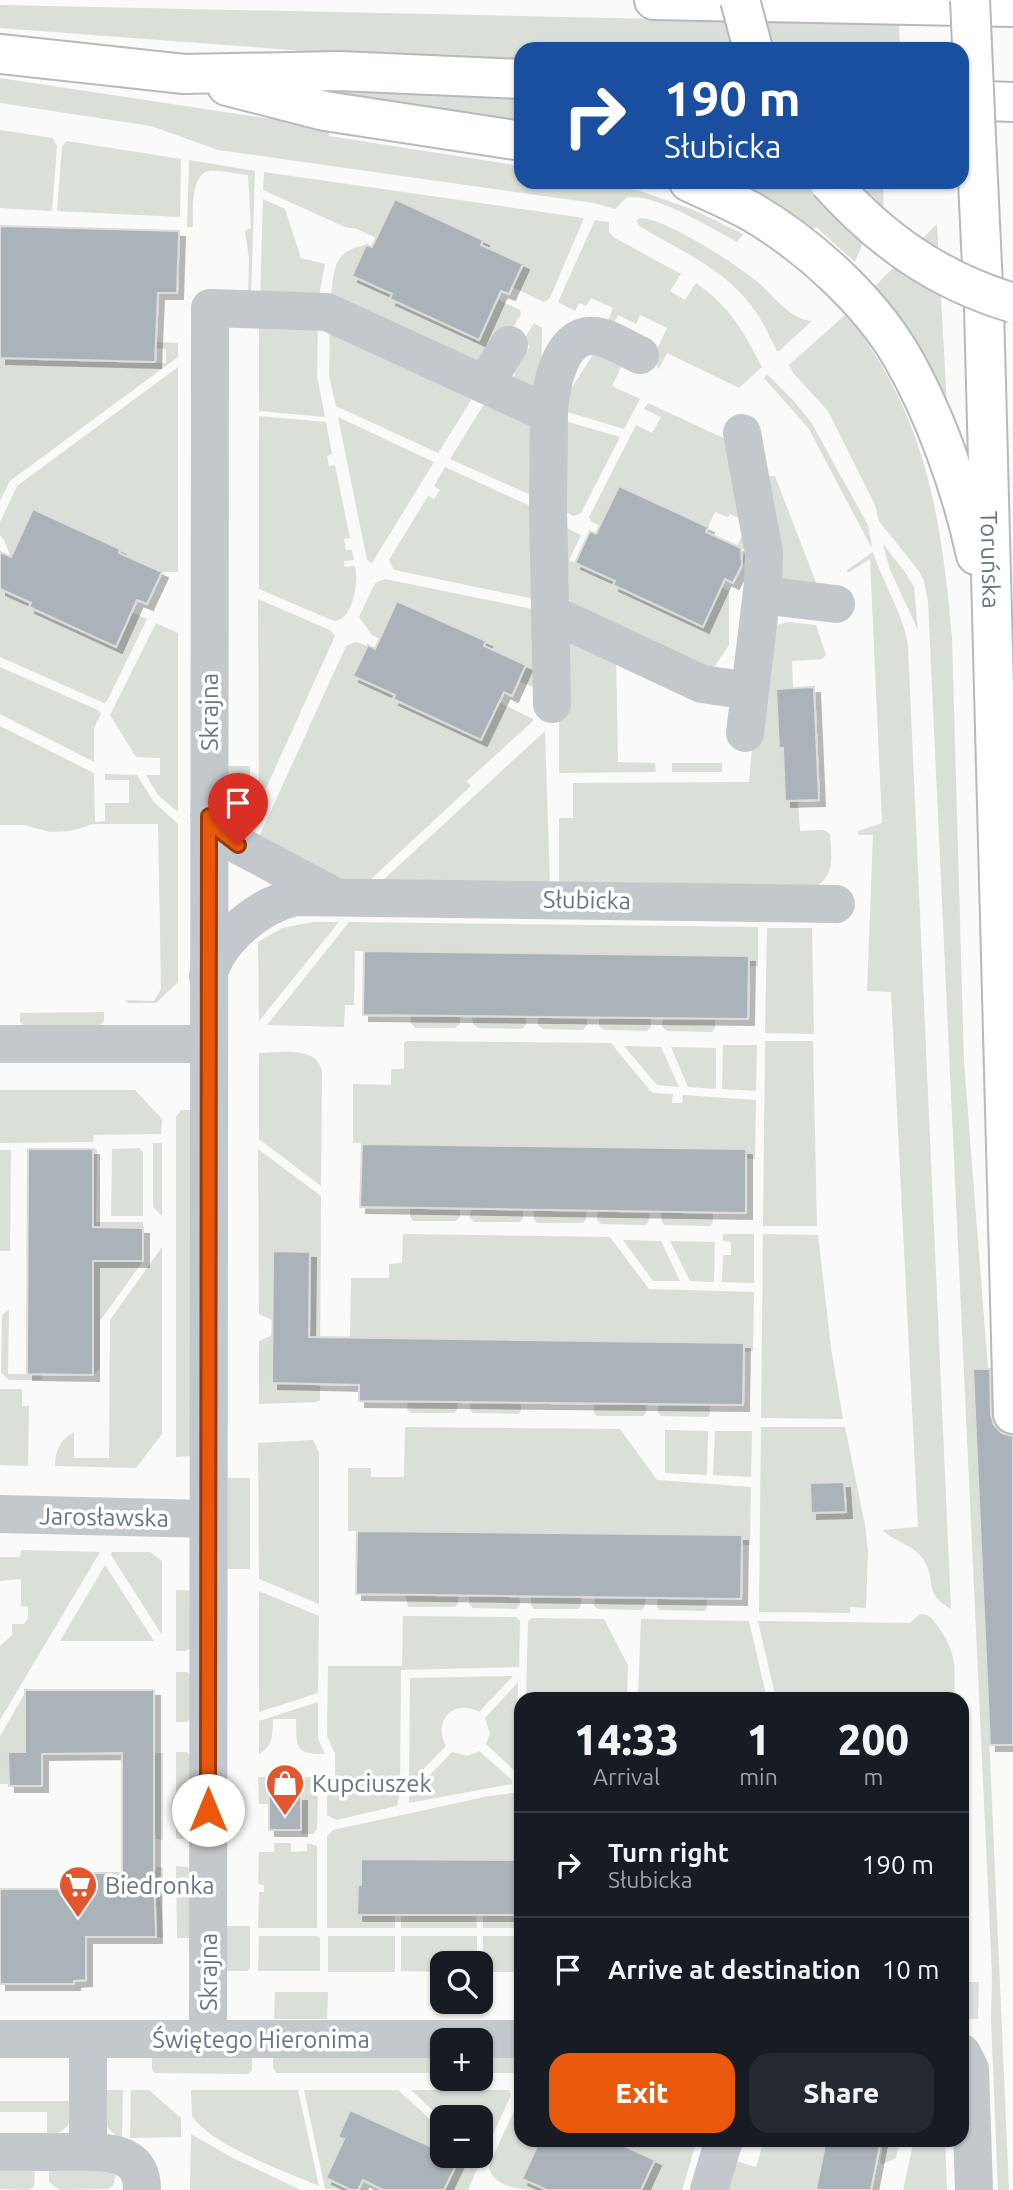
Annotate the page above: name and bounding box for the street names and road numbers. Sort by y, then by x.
street label: Toruńska [976,511,1005,609]
street label: Skrajna [196,673,223,751]
street label: Słubicka [543,886,631,914]
street label: Jarosławska [39,1502,169,1532]
street label: Skrajna [195,1933,222,2011]
street label: Świętego Hieronima [152,2025,370,2053]

